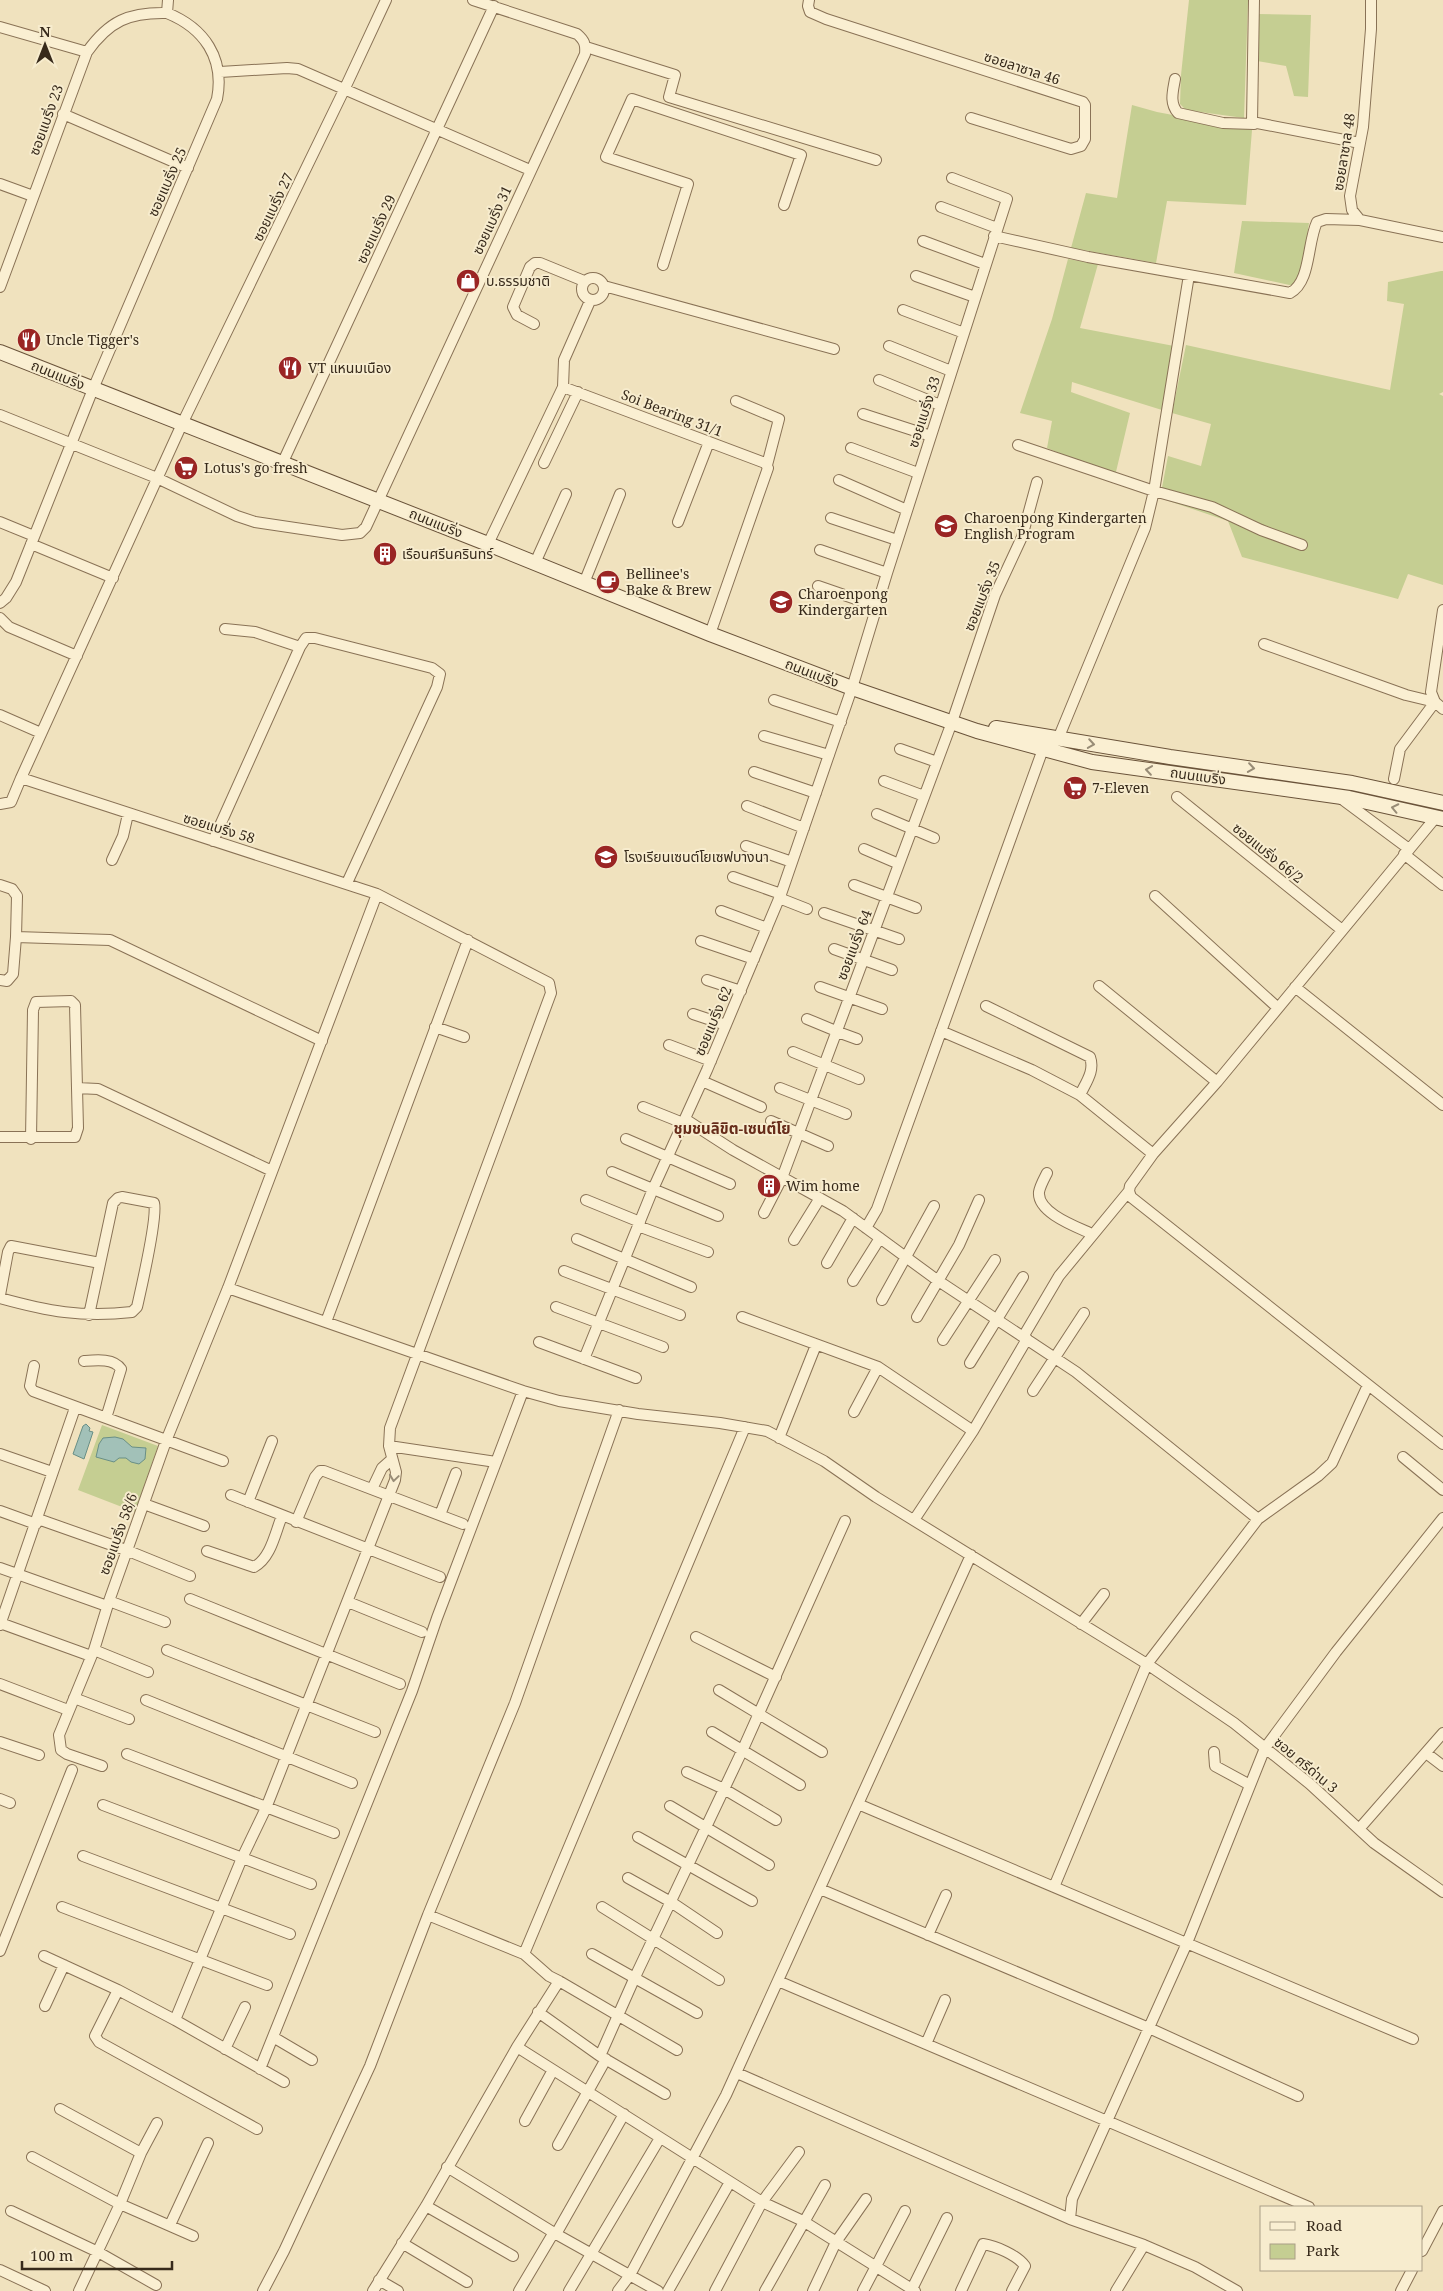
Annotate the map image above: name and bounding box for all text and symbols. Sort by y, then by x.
north arrow [20,20,70,70]
text: N [39,22,51,41]
street label: ซอยลาซาล 46 [982,46,1063,89]
street label: ซอยแบริ่ง 23 [24,82,67,158]
street label: ซอยลาซาล 48 [1328,111,1359,192]
street label: ซอยแบริ่ง 25 [143,144,190,219]
street label: ซอยแบริ่ง 27 [248,169,297,244]
street label: ซอยแบริ่ง 31 [467,182,516,257]
street label: ซอยแบริ่ง 29 [351,191,400,266]
shop icon: บ.ธรรมชาติ [455,268,481,294]
place label: บ.ธรรมชาติ [486,271,550,290]
restaurant icon: Uncle Tigger's [16,327,42,353]
place label: Uncle Tigger's [46,330,139,349]
street label: ถนนแบริ่ง [29,355,88,394]
restaurant icon: VT แหนมเนือง [277,355,303,381]
place label: VT แหนมเนือง [308,358,391,377]
street label: ซอยแบริ่ง 33 [903,374,944,450]
street label: Soi Bearing 31/1 [619,384,726,441]
supermarket icon: Lotus's go fresh [173,455,199,481]
place label: Lotus's go fresh [204,458,308,477]
street label: ถนนแบริ่ง [407,503,466,542]
place label: Charoenpong Kindergarten English Program [964,508,1147,543]
school or university icon: Charoenpong Kindergarten English Program [933,513,959,539]
building icon: เรือนศรีนครินทร์ [372,541,398,567]
place label: เรือนศรีนครินทร์ [402,544,494,563]
street label: ซอยแบริ่ง 35 [959,558,1004,634]
place label: Bellinee's Bake & Brew [626,564,712,599]
cafe icon: Bellinee's Bake & Brew [595,569,621,595]
place label: Charoenpong Kindergarten [798,584,888,619]
school or university icon: Charoenpong Kindergarten [768,589,794,615]
street label: ถนนแบริ่ง [783,654,842,691]
one-way arrow [1086,739,1095,749]
street label: ถนนแบริ่ง [1169,762,1227,789]
one-way arrow [1248,762,1256,773]
one-way arrow [1144,765,1153,775]
supermarket icon: 7-Eleven [1062,775,1088,801]
place label: 7-Eleven [1092,778,1149,797]
one-way arrow [1391,803,1400,814]
street label: ซอยแบริ่ง 58 [181,808,257,847]
street label: ซอยแบริ่ง 66/2 [1229,818,1308,887]
school or university icon: โรงเรียนเซนต์โยเซฟบางนา [593,844,619,870]
place label: โรงเรียนเซนต์โยเซฟบางนา [624,847,769,866]
street label: ซอยแบริ่ง 64 [831,907,876,983]
street label: ซอยแบริ่ง 62 [689,983,736,1059]
district label: ชุมชนลิขิต-เซนต์โย [673,1118,791,1138]
building icon: Wim home [756,1173,782,1199]
place label: Wim home [786,1176,860,1195]
one-way arrow [389,1474,400,1482]
street label: ซอยแบริ่ง 58/6 [94,1490,141,1577]
street label: ซอย ศรีด่าน 3 [1270,1732,1342,1797]
legend [1260,2206,1423,2271]
text: Road [1306,2215,1342,2235]
scale bar [22,2238,172,2270]
text: Park [1306,2240,1340,2260]
text: 100 m [30,2245,73,2265]

